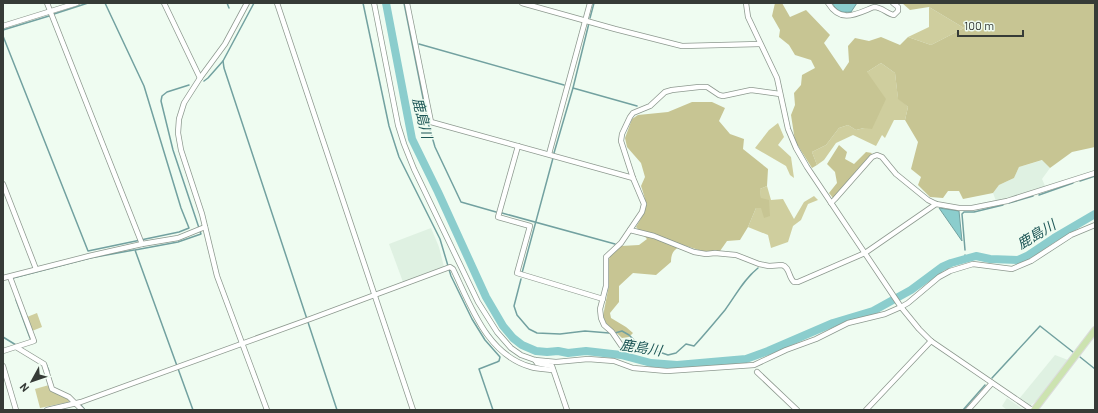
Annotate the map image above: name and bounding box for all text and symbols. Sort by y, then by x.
scale bar [958,12,1023,38]
text: 100 m [964,18,994,32]
water label: 鹿島川 [410,96,437,142]
water label: 鹿島川 [1014,215,1060,252]
water label: 鹿島川 [619,335,665,359]
north arrow [12,361,52,401]
text: N [17,381,31,395]

